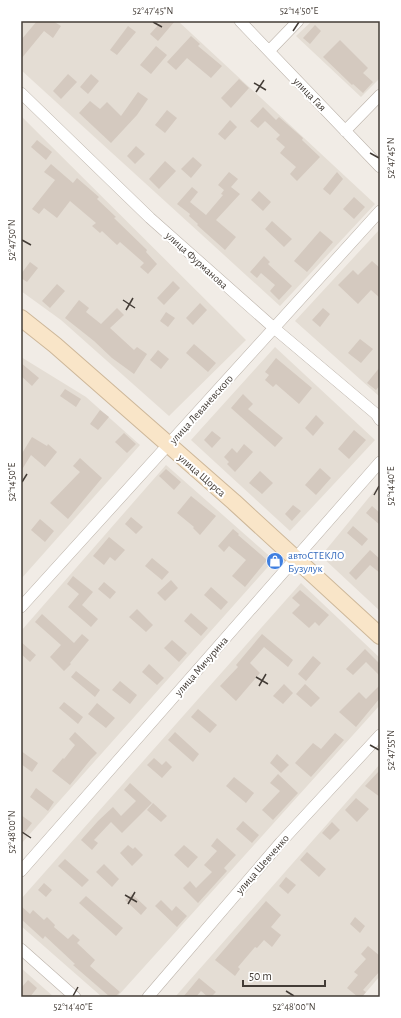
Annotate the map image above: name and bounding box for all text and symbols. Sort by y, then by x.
text: 52°47'45"N [133,6,173,16]
text: 52°14'50"E [280,6,319,16]
street label: улица Гая [290,75,328,113]
text: 52°47'45"N [386,138,396,178]
text: 52°47'50"N [7,219,17,261]
street label: улица Фурманова [163,229,230,291]
street label: улица Леваневского [167,373,235,447]
street label: улица Щорса [175,451,227,499]
text: 52°14'50"E [7,462,17,501]
text: 52°14'40"E [386,466,396,506]
place label: автоСТЕКЛО Бузулук [288,550,345,574]
shop icon: автоСТЕКЛО Бузулук [265,551,285,571]
street label: улица Мичурина [172,635,230,699]
text: 52°47'55"N [386,730,396,770]
text: 52°48'00"N [7,810,17,854]
street label: улица Шевченко [233,833,291,897]
scale bar [243,962,325,988]
text: 50 m [249,970,272,982]
text: 52°14'40"E [53,1002,93,1012]
text: 52°48'00"N [272,1002,316,1012]

